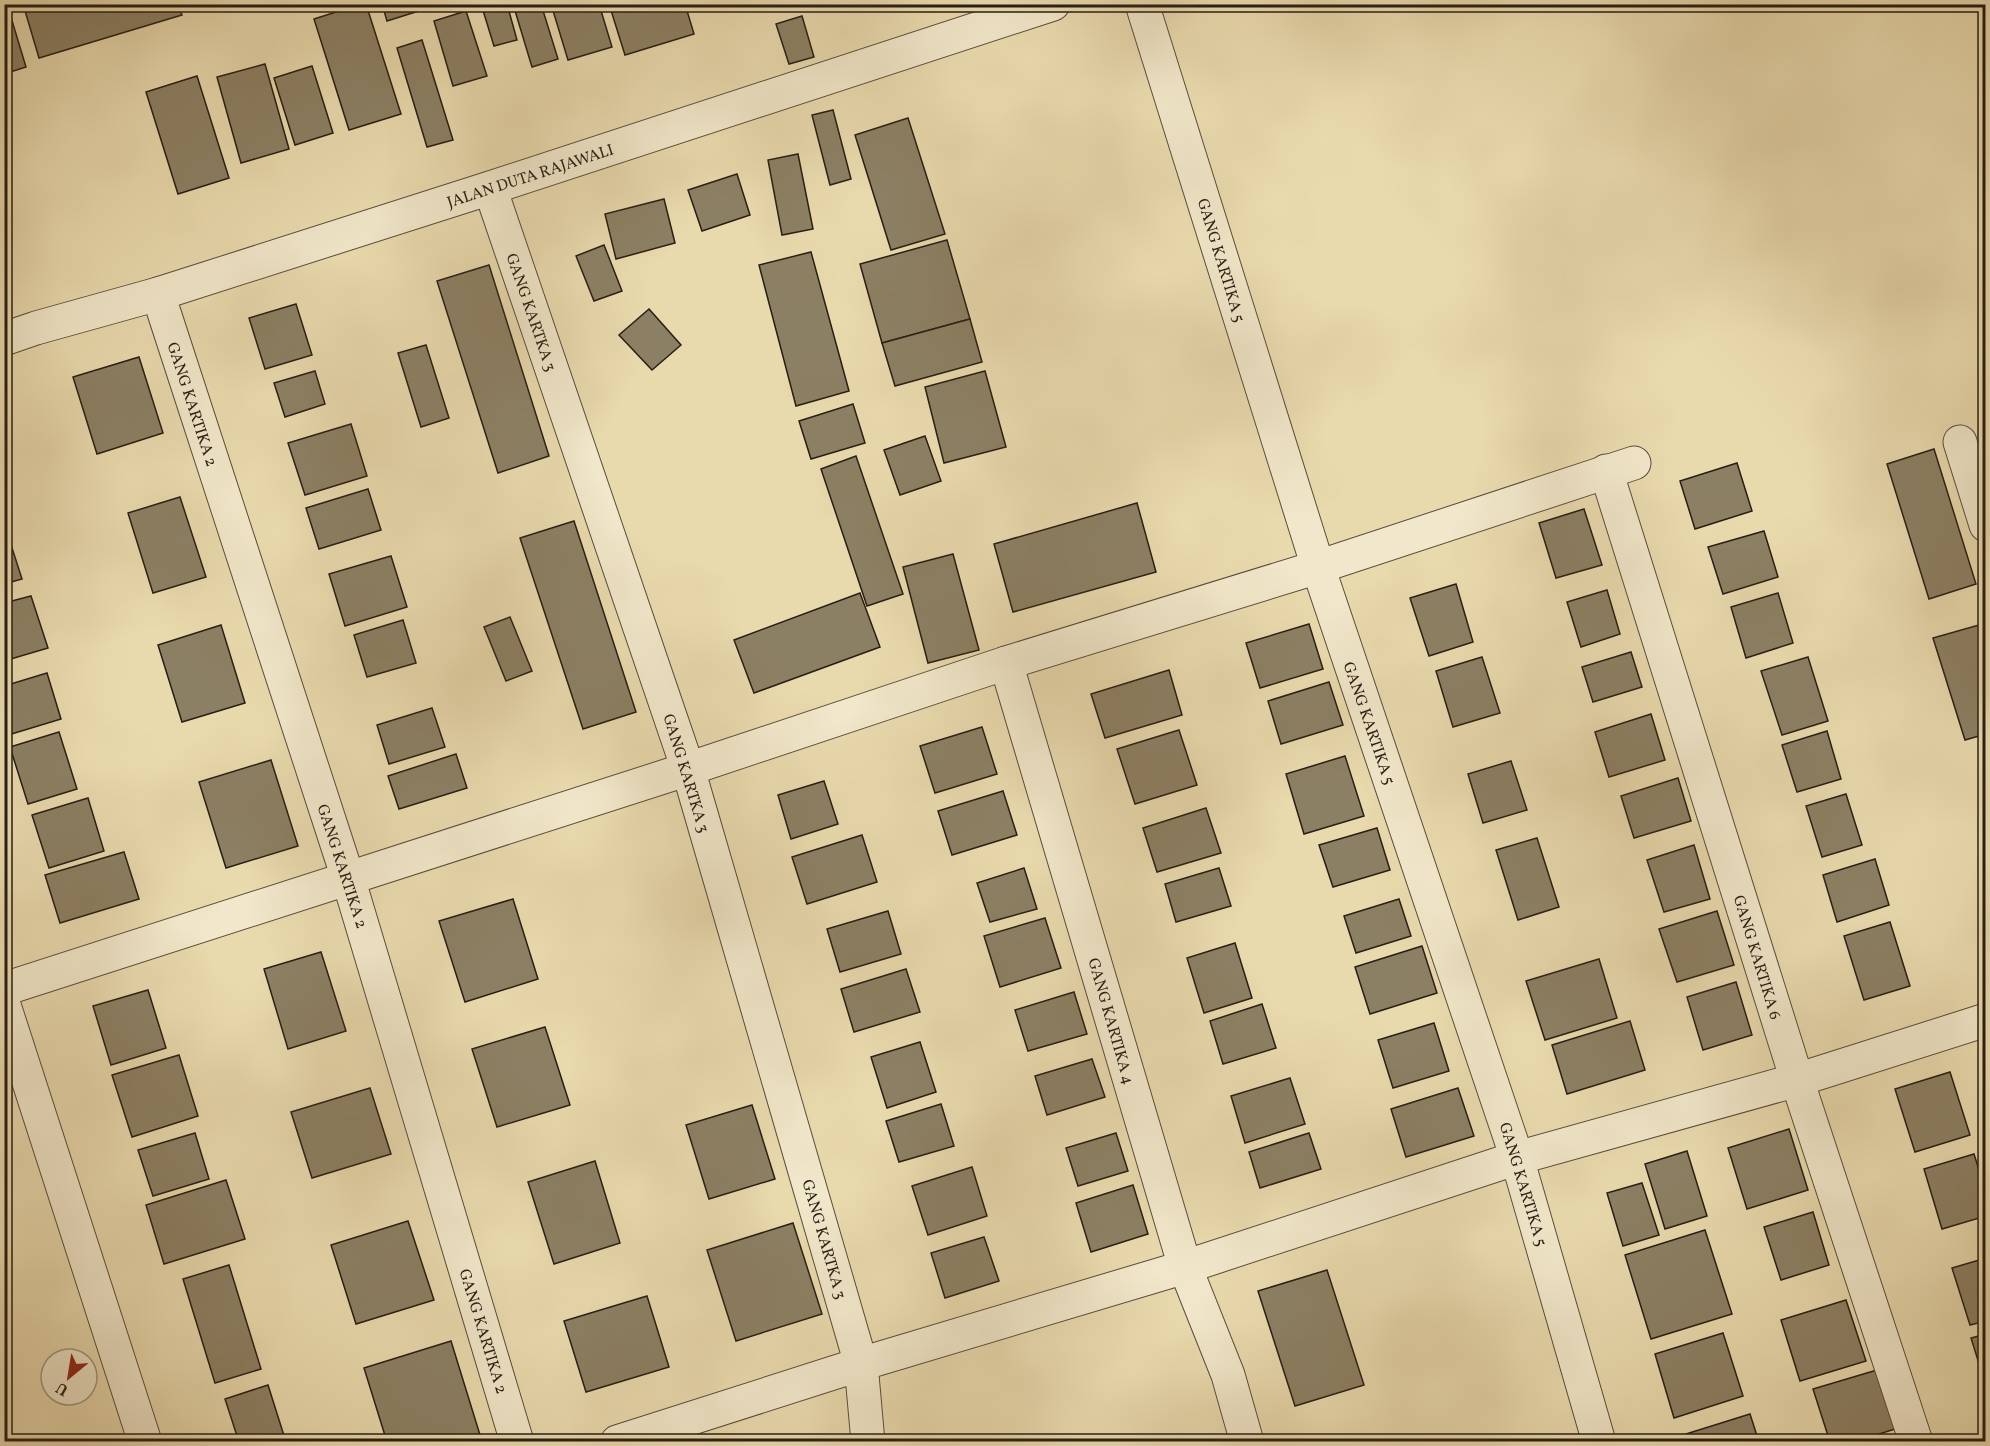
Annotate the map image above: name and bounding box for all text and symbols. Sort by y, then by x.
street label: JALAN DUTA RAJAWALI [444,140,617,214]
street label: GANG KARTIKA 5 [1191,196,1249,325]
street label: GANG KARTKA 3 [500,251,561,375]
street label: GANG KARTIKA 2 [161,340,222,470]
street label: GANG KARTIKA 5 [1337,659,1399,788]
street label: GANG KARTKA 3 [656,711,714,836]
street label: GANG KARTIKA 2 [311,802,372,932]
street label: GANG KARTIKA 6 [1727,893,1785,1023]
street label: GANG KARTIKA 4 [1081,956,1139,1087]
street label: GANG KARTIKA 5 [1493,1120,1551,1249]
street label: GANG KARTKA 3 [795,1177,851,1302]
street label: GANG KARTIKA 2 [453,1266,512,1397]
north arrow [39,1347,99,1407]
text: U [52,1376,73,1401]

